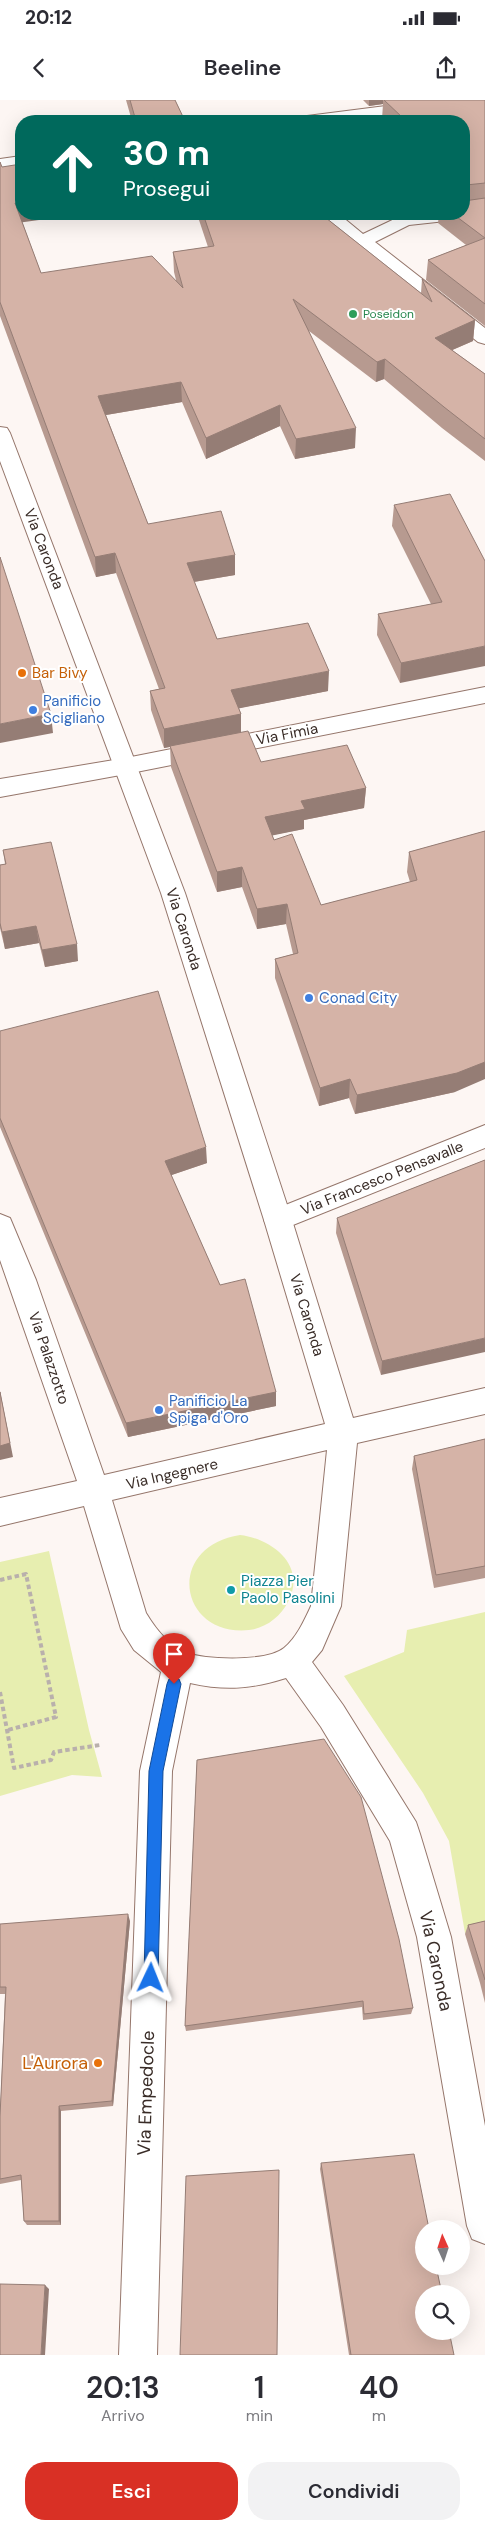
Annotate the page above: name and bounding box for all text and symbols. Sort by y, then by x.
text: 20:12 [25,5,72,30]
text: Beeline [204,53,281,82]
icon: back [25,54,53,82]
icon: share [432,54,460,82]
text: 30 m [123,130,210,176]
icon: ahead [40,135,105,200]
text: Prosegui [123,174,210,203]
place label: Poseidon [363,306,414,322]
marker: Poseidon [347,308,359,320]
street label: Via Caronda [19,506,69,592]
place label: Bar Bivy [32,663,88,683]
marker: Bar Bivy [16,667,28,679]
place label: Panificio Scigliano [43,691,105,728]
marker: Panificio Scigliano [27,704,39,716]
street label: Via Fimia [254,718,320,750]
street label: Via Caronda [161,885,207,973]
place label: Conad City [319,988,398,1008]
marker: Conad City [303,992,315,1004]
street label: Via Francesco Pensavalle [298,1136,466,1220]
street label: Via Caronda [285,1271,329,1359]
street label: Via Palazzotto [24,1309,74,1407]
place label: Panificio La Spiga d'Oro [169,1391,249,1428]
marker: Panificio La Spiga d'Oro [153,1404,165,1416]
street label: Via Ingegnere [124,1454,220,1494]
place label: Piazza Pier Paolo Pasolini [241,1571,335,1608]
marker: Piazza Pier Paolo Pasolini [225,1584,237,1596]
pin [153,1633,195,1684]
icon: arrive [160,1640,188,1668]
street label: Via Caronda [414,1909,458,2013]
position arrow [124,1951,176,2003]
street label: Via Empedocle [132,2030,160,2156]
place label: L'Aurora [22,2051,88,2075]
marker: L'Aurora [92,2057,104,2069]
north arrow [415,2220,470,2275]
map controls [415,2220,470,2340]
button: search [415,2285,470,2340]
text: 20:13 [86,2368,160,2407]
text: 1 [254,2368,264,2407]
text: 40 [359,2368,399,2407]
text: Arrivo [101,2405,145,2426]
text: min [246,2405,273,2426]
text: m [372,2405,386,2426]
button: Esci [25,2462,238,2520]
button: Condividi [248,2462,460,2520]

